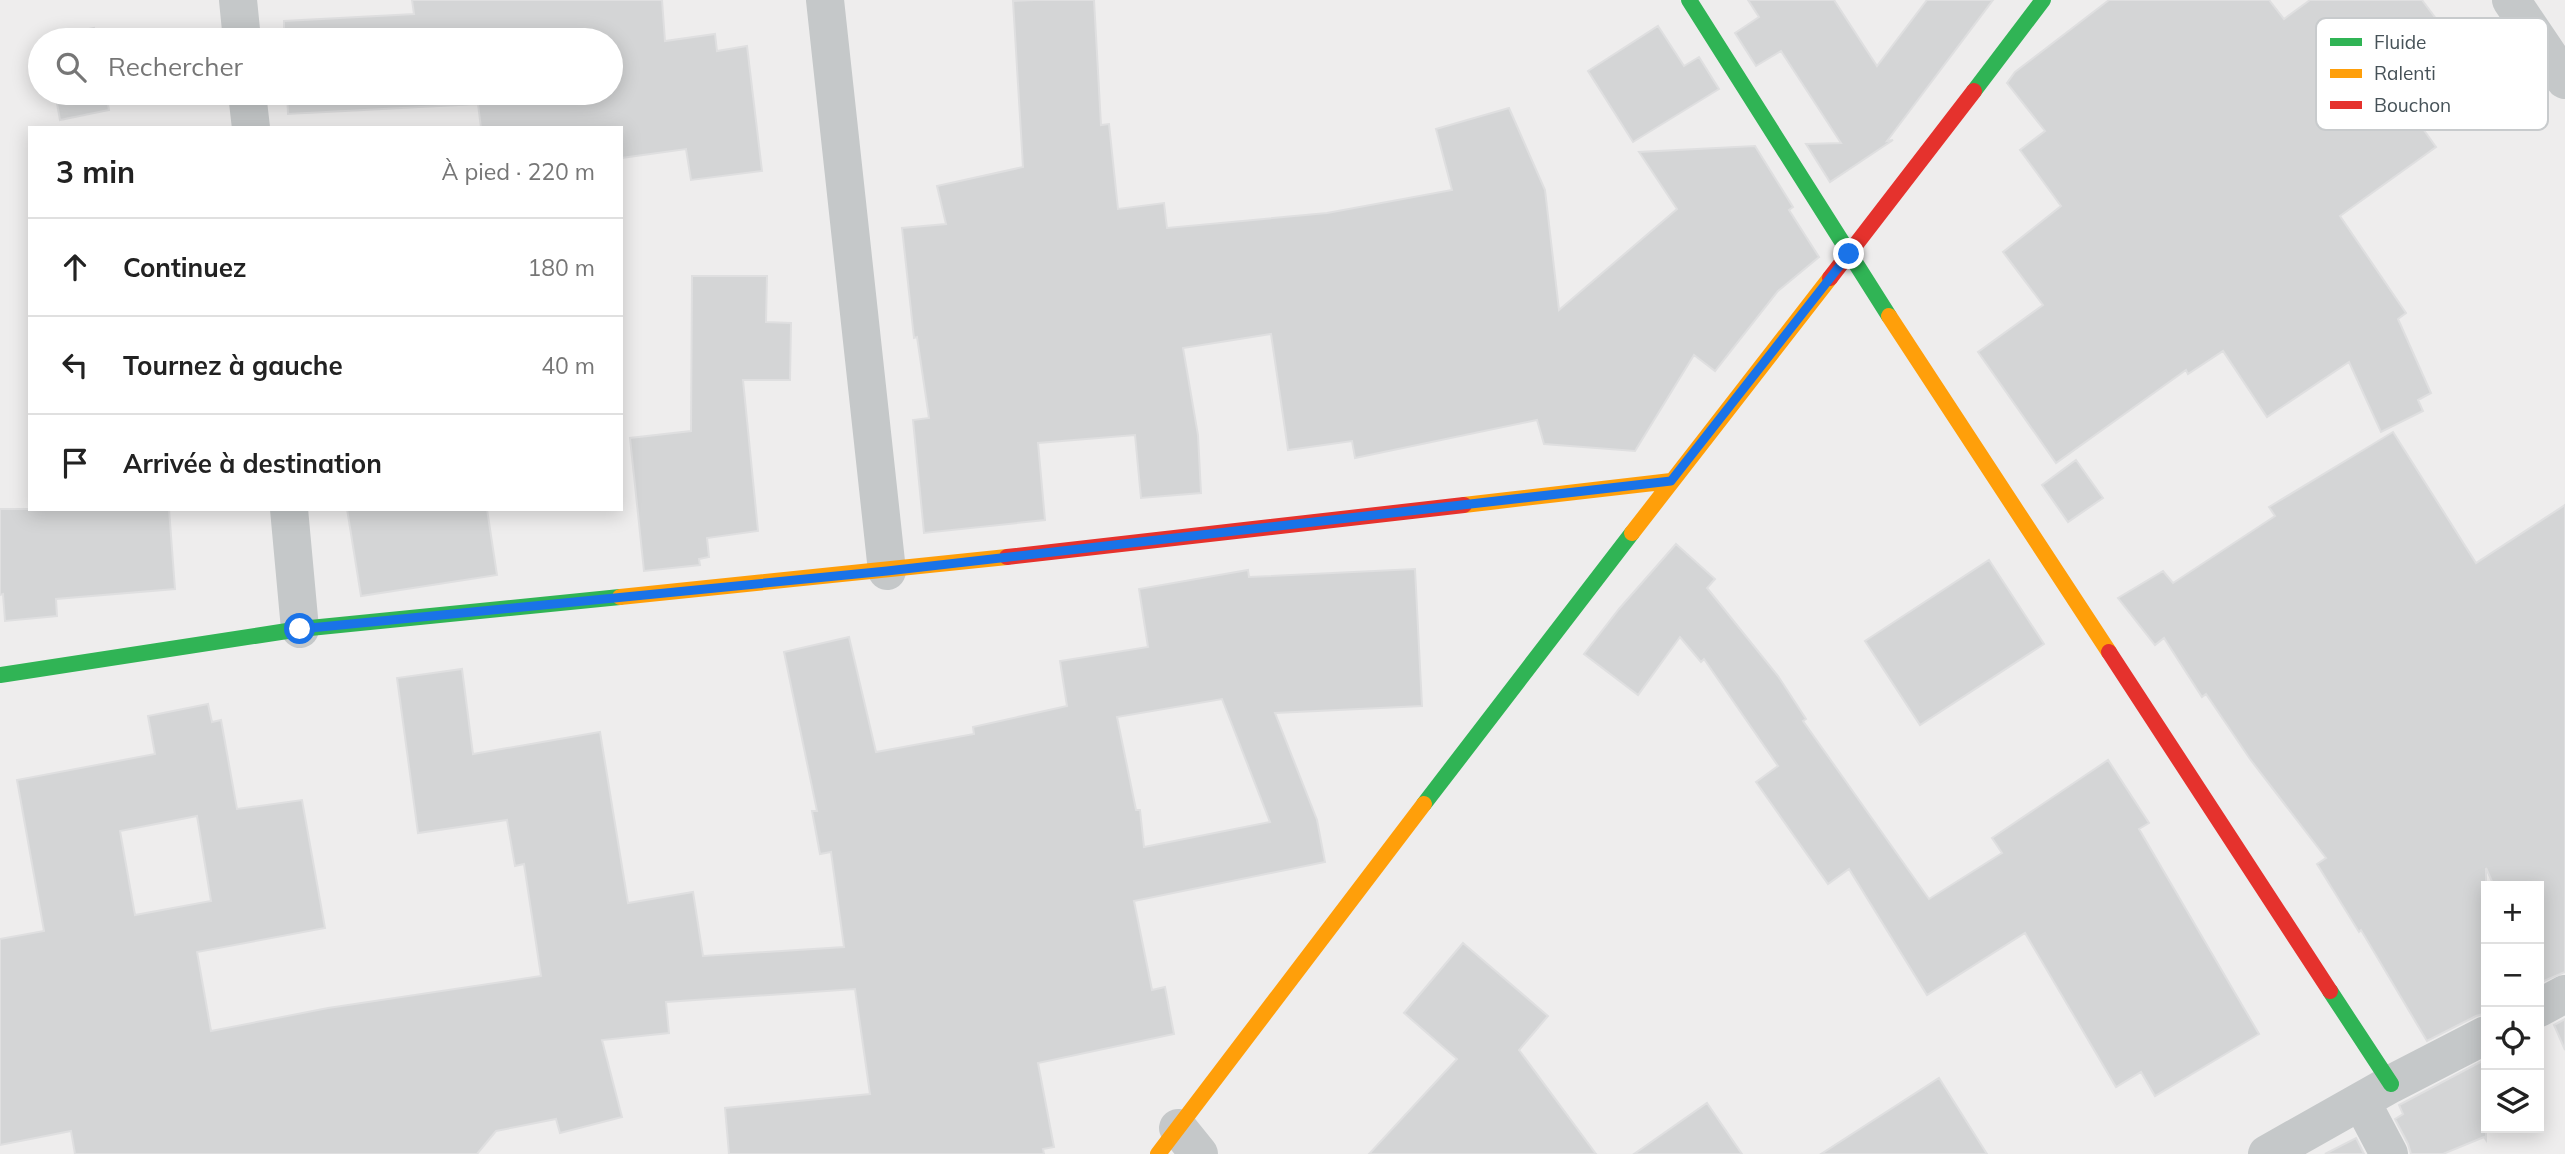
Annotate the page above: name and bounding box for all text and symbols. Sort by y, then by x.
legend [2316,18,2548,130]
search box [28,28,623,105]
text: Fluide [2374,30,2426,54]
icon: search [52,48,90,86]
text: Rechercher [108,50,243,83]
text: Ralenti [2374,61,2436,85]
text: Bouchon [2374,93,2451,117]
text: 3 min [56,153,135,191]
text: À pied · 220 m [442,157,595,186]
route end [1833,238,1864,269]
icon: ahead [56,248,94,286]
text: Continuez [123,251,247,284]
text: 180 m [527,253,595,282]
icon: left [56,346,94,384]
text: Tournez à gauche [123,349,343,382]
text: 40 m [541,351,595,380]
icon: arrive [56,444,94,482]
text: Arrivée à destination [123,447,382,480]
route start [284,613,315,644]
map controls [2481,881,2544,1133]
button: + [2481,881,2544,944]
button: − [2481,944,2544,1007]
button: locate [2481,1007,2544,1070]
button: layers [2481,1070,2544,1133]

